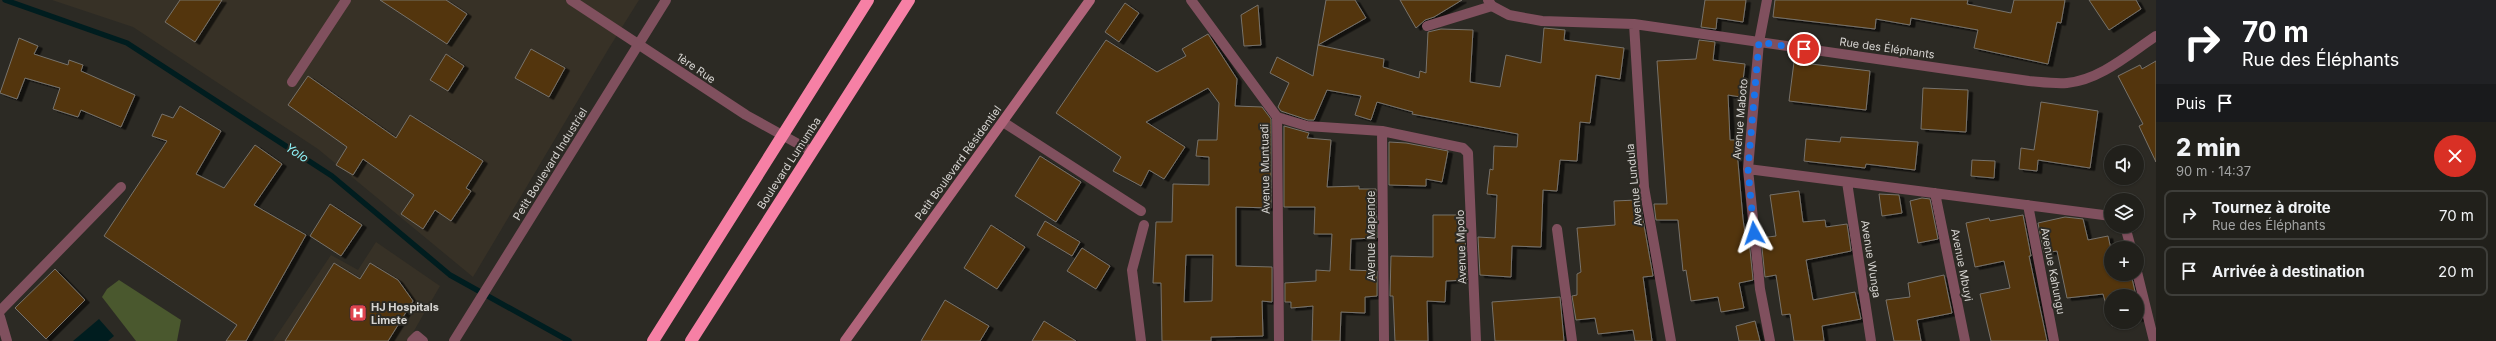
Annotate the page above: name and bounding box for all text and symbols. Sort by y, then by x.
text: 70 m [2242,15,2309,49]
icon: right [2176,16,2228,68]
pin [1787,32,1821,66]
street label: Rue des Éléphants [1838,34,1936,62]
icon: arrive [1793,38,1815,60]
text: Rue des Éléphants [2242,49,2399,70]
street label: 1ère Rue [674,50,718,86]
street label: Avenue Maboto [1729,78,1751,160]
icon: arrive [2214,92,2236,114]
text: Puis [2176,94,2206,113]
street label: Petit Boulevard Résidentiel [912,103,1004,223]
street label: Petit Boulevard Industriel [510,105,590,223]
street label: Boulevard Lumumba [754,114,824,212]
street label: Avenue Muntuadi [1257,124,1273,214]
text: 2 min [2176,133,2241,162]
button: close [2434,135,2476,177]
water label: Yolo [283,140,312,166]
street label: Avenue Lundula [1623,143,1645,227]
map controls [2104,145,2144,329]
button: sound [2104,145,2144,185]
text: 90 m · 14:37 [2176,163,2251,179]
street label: Avenue Mapende [1364,191,1378,281]
button: layers [2104,193,2144,233]
text: Tournez à droite [2212,198,2331,217]
icon: right [2178,204,2200,226]
text: 70 m [2439,206,2474,225]
street label: Avenue Mpolo [1453,209,1469,284]
position arrow [1733,212,1775,254]
text: Rue des Éléphants [2212,217,2326,233]
street label: Avenue Wunga [1858,219,1884,299]
street label: Avenue Kahungu [2038,226,2068,316]
street label: Avenue Mbuyi [1948,227,1976,303]
button: + [2104,241,2144,281]
icon: arrive [2178,260,2200,282]
text: Arrivée à destination [2212,262,2365,281]
text: 20 m [2438,262,2474,281]
button: − [2104,289,2144,329]
place label: HJ Hospitals Limete [371,300,439,327]
hospital icon: HJ Hospitals Limete [348,303,368,323]

